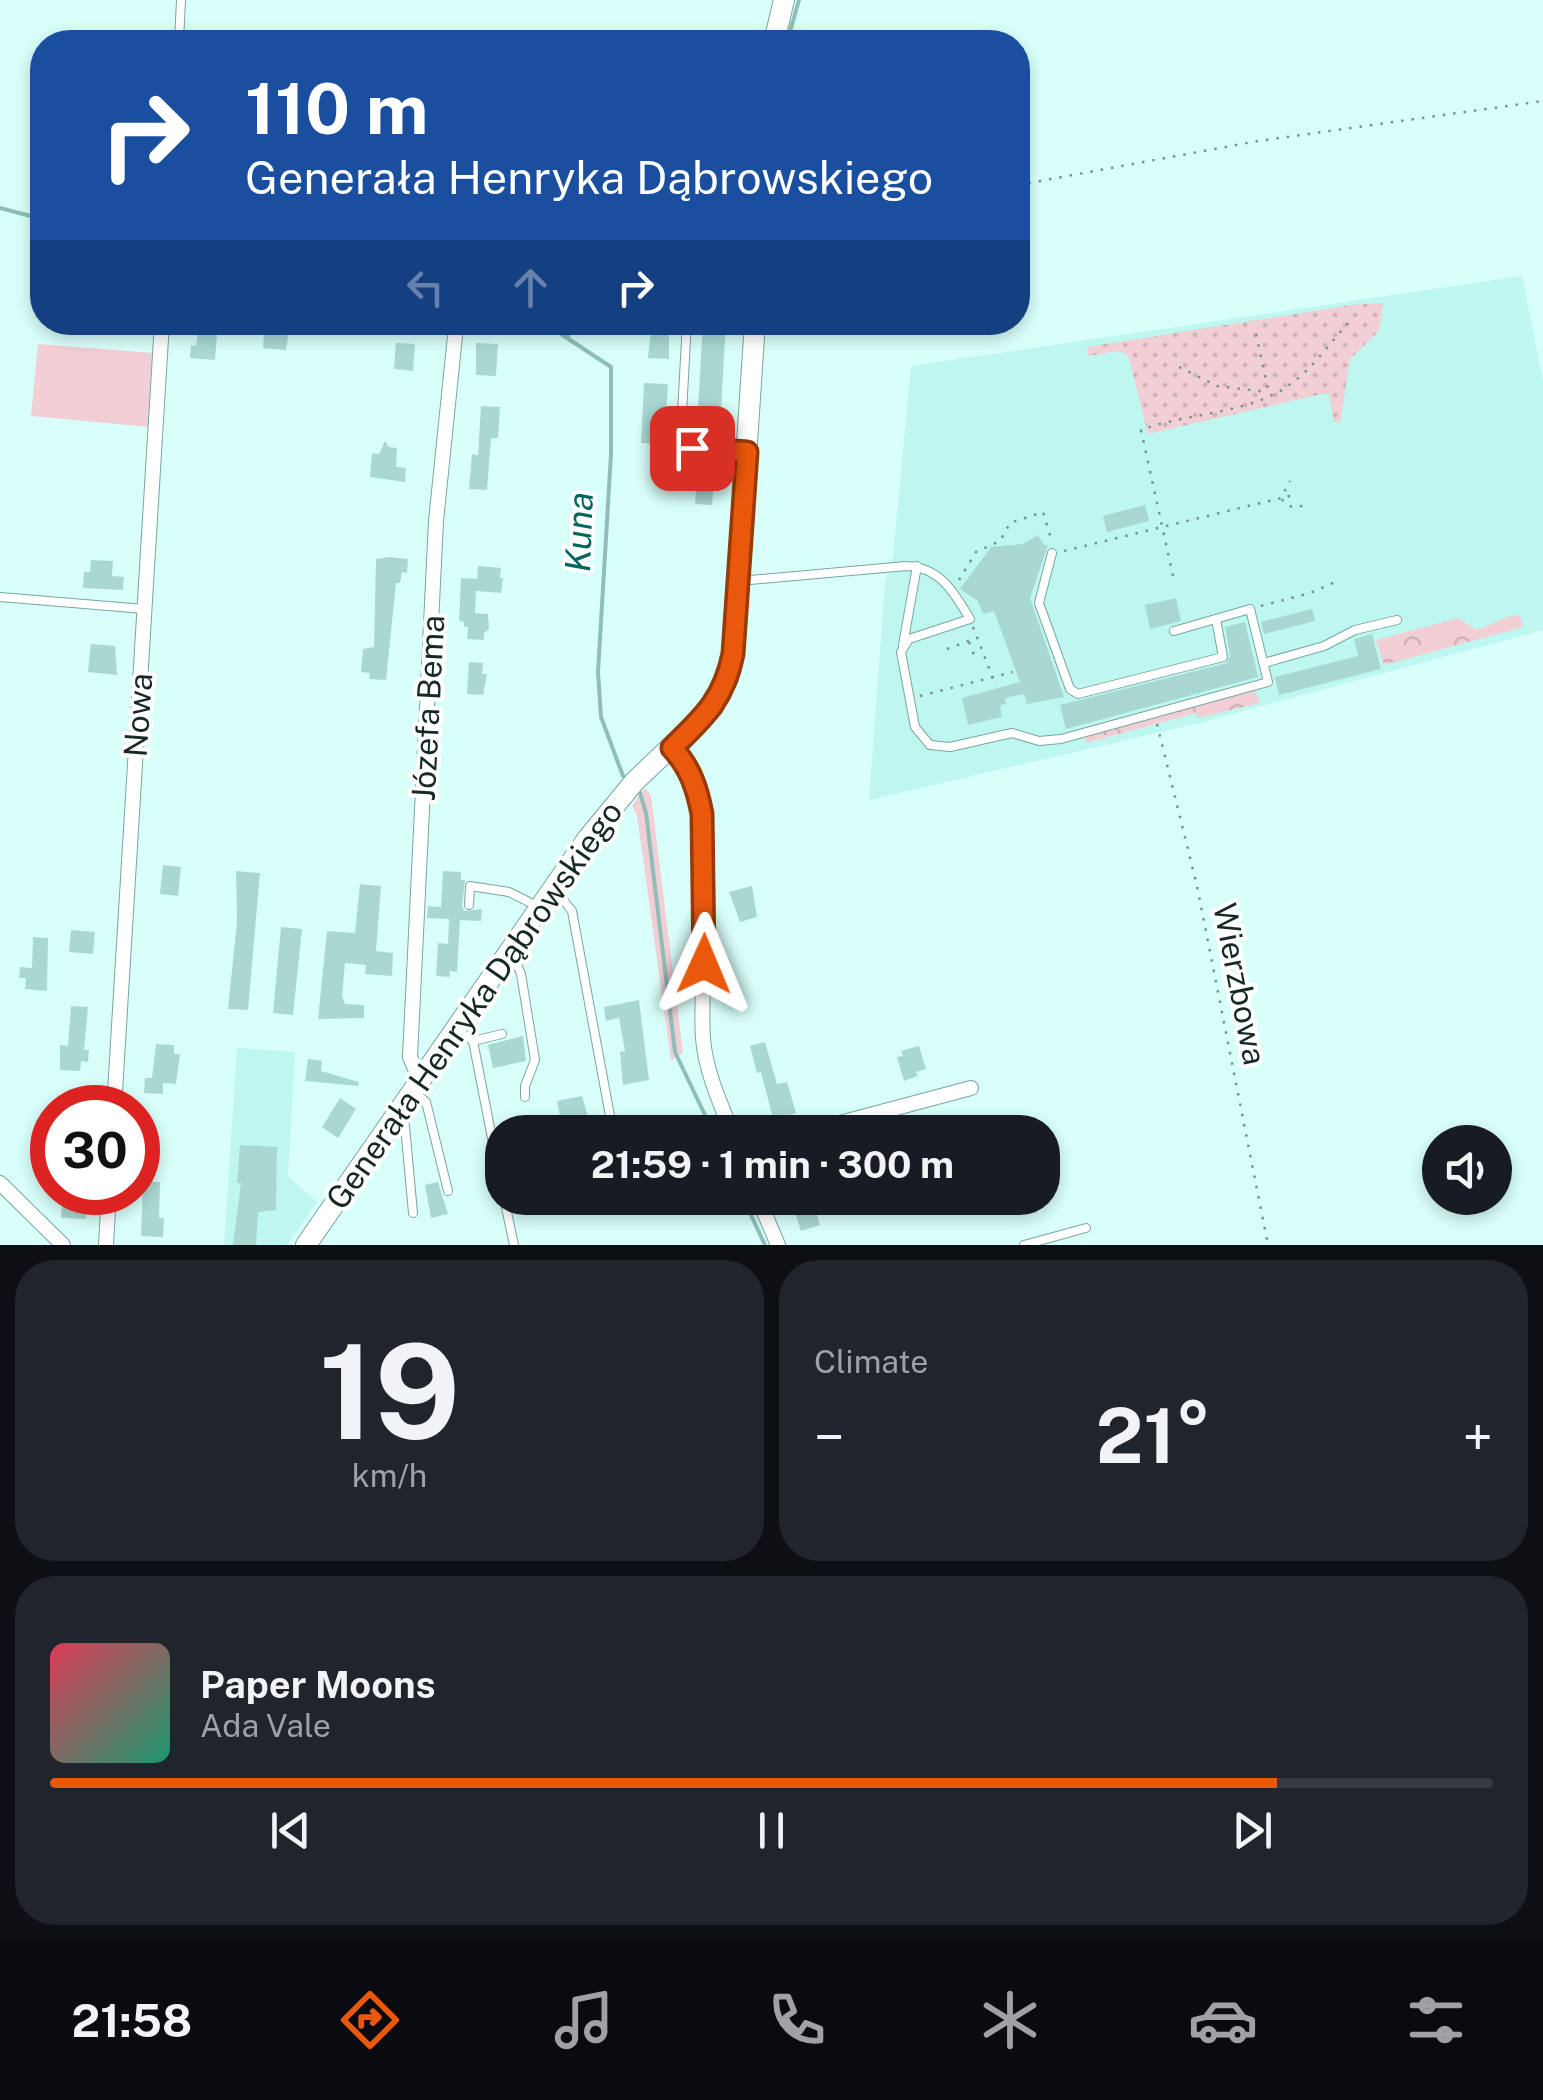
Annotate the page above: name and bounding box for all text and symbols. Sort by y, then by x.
text: 110 m [245,67,429,150]
icon: right [80,70,210,200]
text: Generała Henryka Dąbrowskiego [245,151,933,204]
icon: left [398,260,453,315]
icon: ahead [503,260,558,315]
icon: right [608,260,663,315]
pin [650,406,735,491]
icon: arrive [665,421,720,476]
water label: Kuna [557,491,601,573]
street label: Józefa Bema [405,614,451,802]
street label: Nowa [117,672,159,758]
street label: Generała Henryka Dąbrowskiego [319,794,629,1216]
street label: Wierzbowa [1206,900,1274,1068]
position arrow [652,912,756,1016]
speed limit sign: 30 [30,1085,160,1215]
map controls [1422,1125,1512,1215]
button: sound [1422,1125,1512,1215]
text: 21:59 · 1 min · 300 m [591,1142,954,1187]
text: 19 [319,1316,460,1468]
text: Climate [814,1343,928,1380]
text: 21° [1096,1392,1211,1480]
text: − [814,1405,845,1469]
text: + [1463,1405,1493,1469]
text: km/h [352,1457,427,1494]
text: Paper Moons [200,1662,435,1707]
text: Ada Vale [200,1707,331,1744]
icon: previous [263,1803,318,1858]
icon: pause [744,1803,799,1858]
icon: next [1225,1803,1280,1858]
icon: directions [335,1985,405,2055]
icon: music [549,1985,619,2055]
icon: phone [762,1985,832,2055]
icon: climate [975,1985,1045,2055]
icon: car [1188,1985,1258,2055]
icon: filters [1401,1985,1471,2055]
text: 21:58 [72,1994,192,2047]

